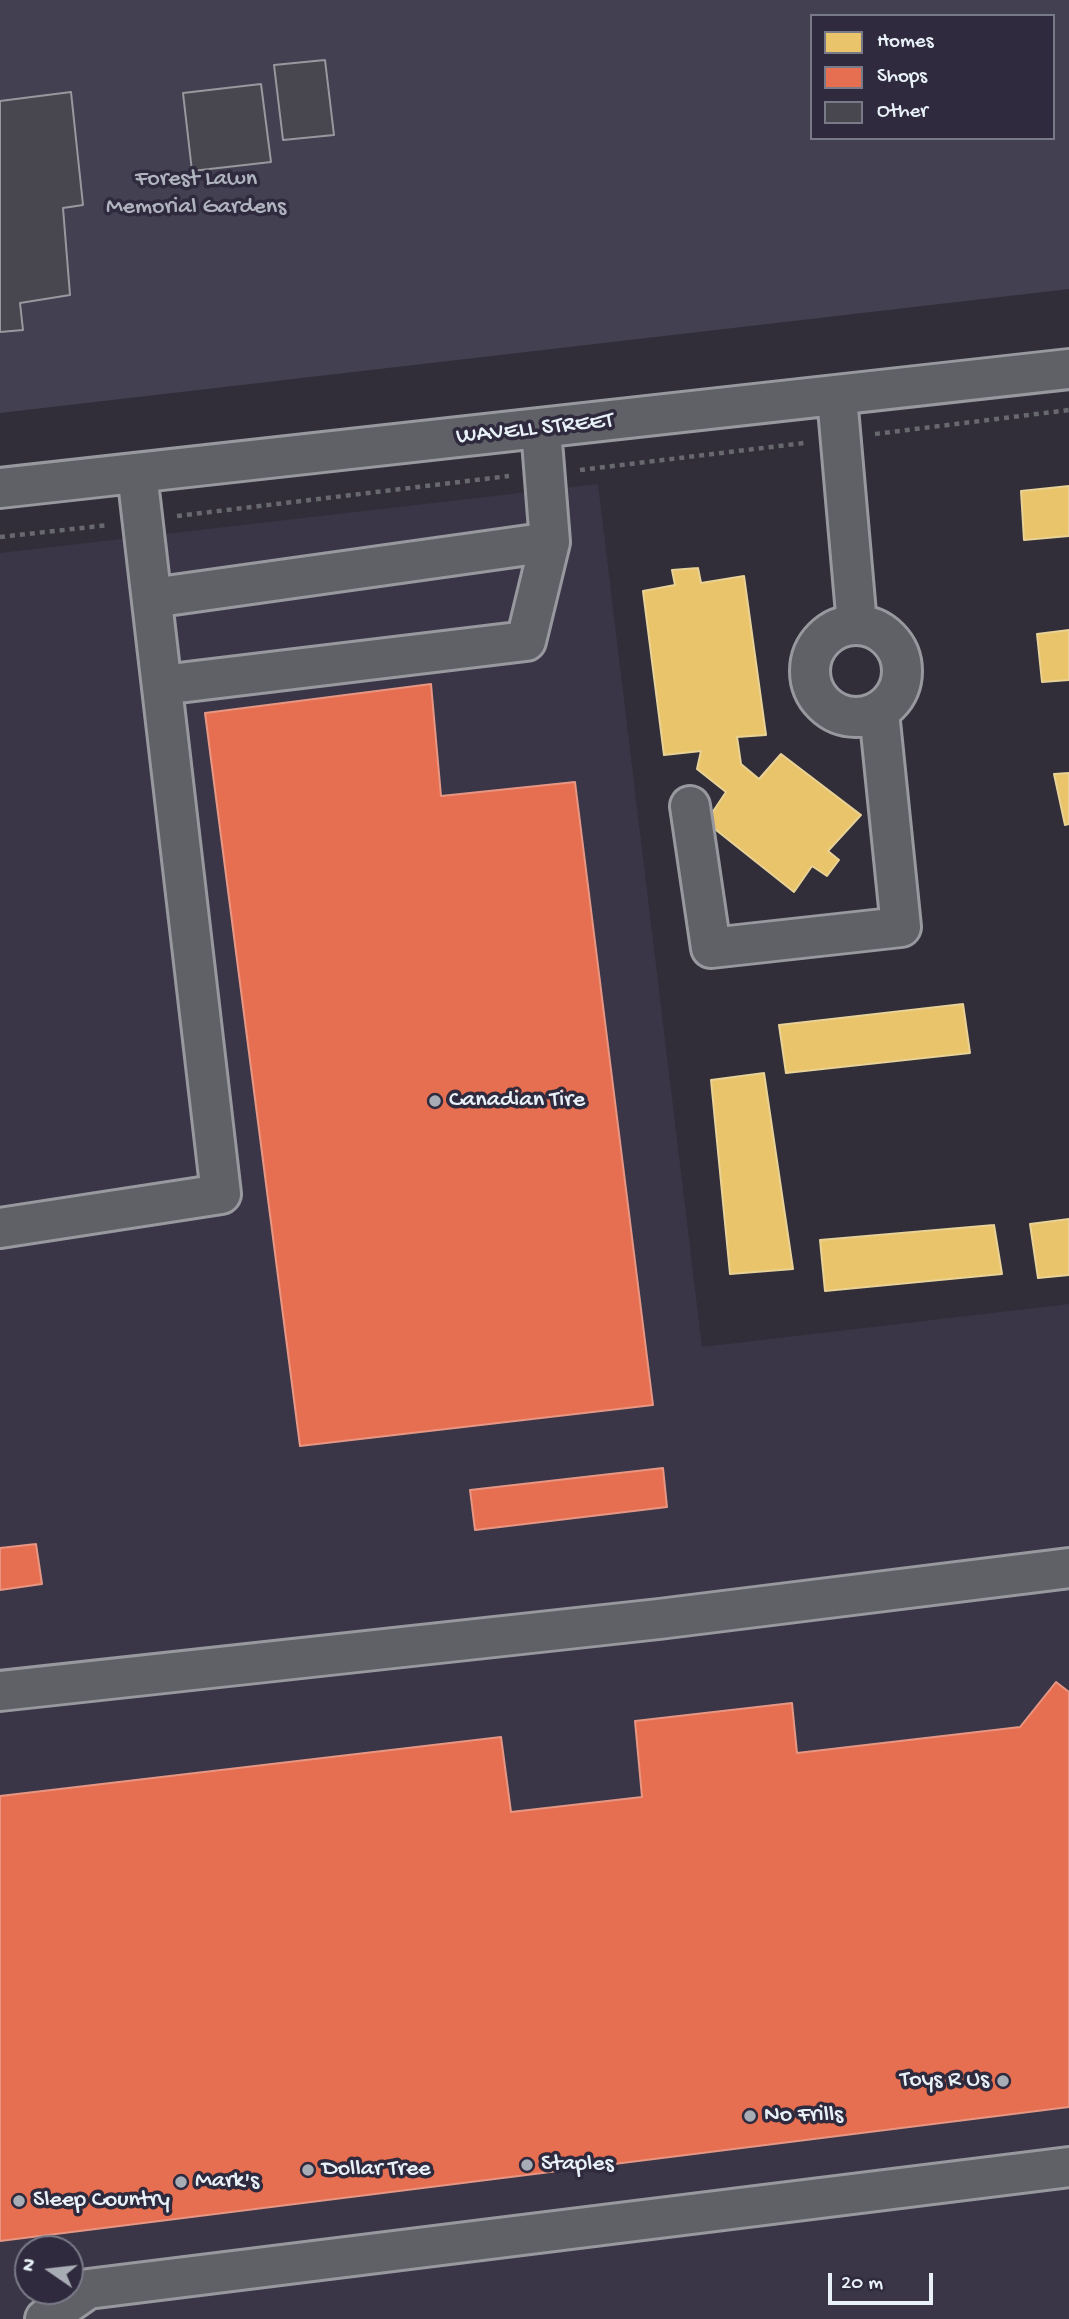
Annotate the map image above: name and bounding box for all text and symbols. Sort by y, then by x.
legend [810,14,1055,140]
text: Homes [877,30,933,55]
text: Shops [877,65,927,90]
text: Other [877,100,928,125]
park label: Forest Lawn Memorial Gardens [106,166,286,222]
street label: WAVELL STREET [455,407,615,453]
place label: Canadian Tire [449,1087,585,1115]
marker: Canadian Tire [427,1093,443,1109]
place label: Toys R Us [900,2067,989,2095]
marker: Toys R Us [995,2073,1011,2089]
place label: No Frills [764,2102,843,2130]
marker: No Frills [742,2108,758,2124]
place label: Staples [541,2151,614,2179]
place label: Dollar Tree [322,2156,431,2184]
marker: Staples [519,2157,535,2173]
marker: Dollar Tree [300,2162,316,2178]
place label: Mark's [195,2168,259,2196]
marker: Mark's [173,2174,189,2190]
place label: Sleep Country [33,2187,170,2215]
marker: Sleep Country [11,2193,27,2209]
north arrow [14,2235,84,2305]
text: N [17,2256,43,2274]
scale bar [831,2260,936,2304]
text: 20 m [841,2272,883,2297]

